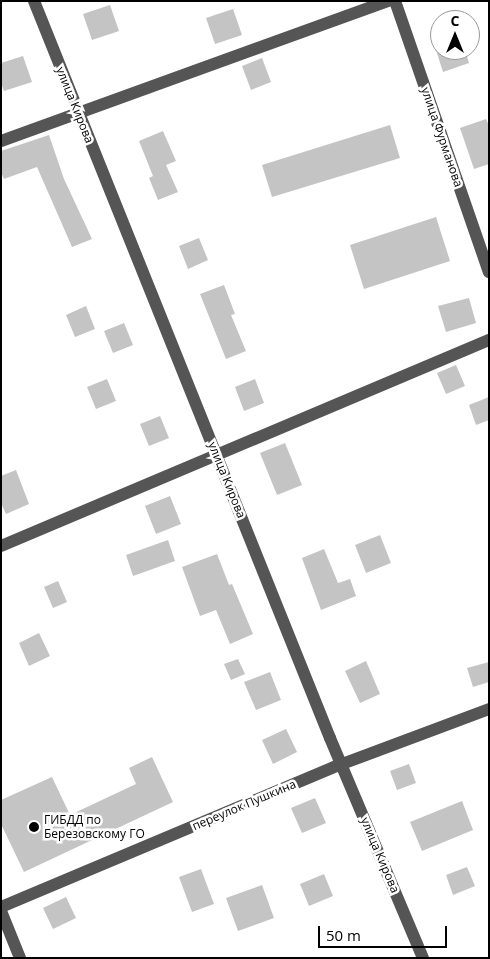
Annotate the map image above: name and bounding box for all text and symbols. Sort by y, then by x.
north arrow [430,10,480,60]
text: С [451,11,459,30]
street label: улица Кирова [53,65,97,145]
street label: улица Фурманова [418,85,466,189]
street label: улица Кирова [205,440,249,520]
street label: переулок Пушкина [190,777,298,833]
place label: ГИБДД по Березовскому ГО [44,813,145,841]
street label: улица Кирова [358,815,402,895]
marker: ГИБДД по Березовскому ГО [28,821,40,833]
scale bar [320,916,449,948]
text: 50 m [326,925,361,945]

